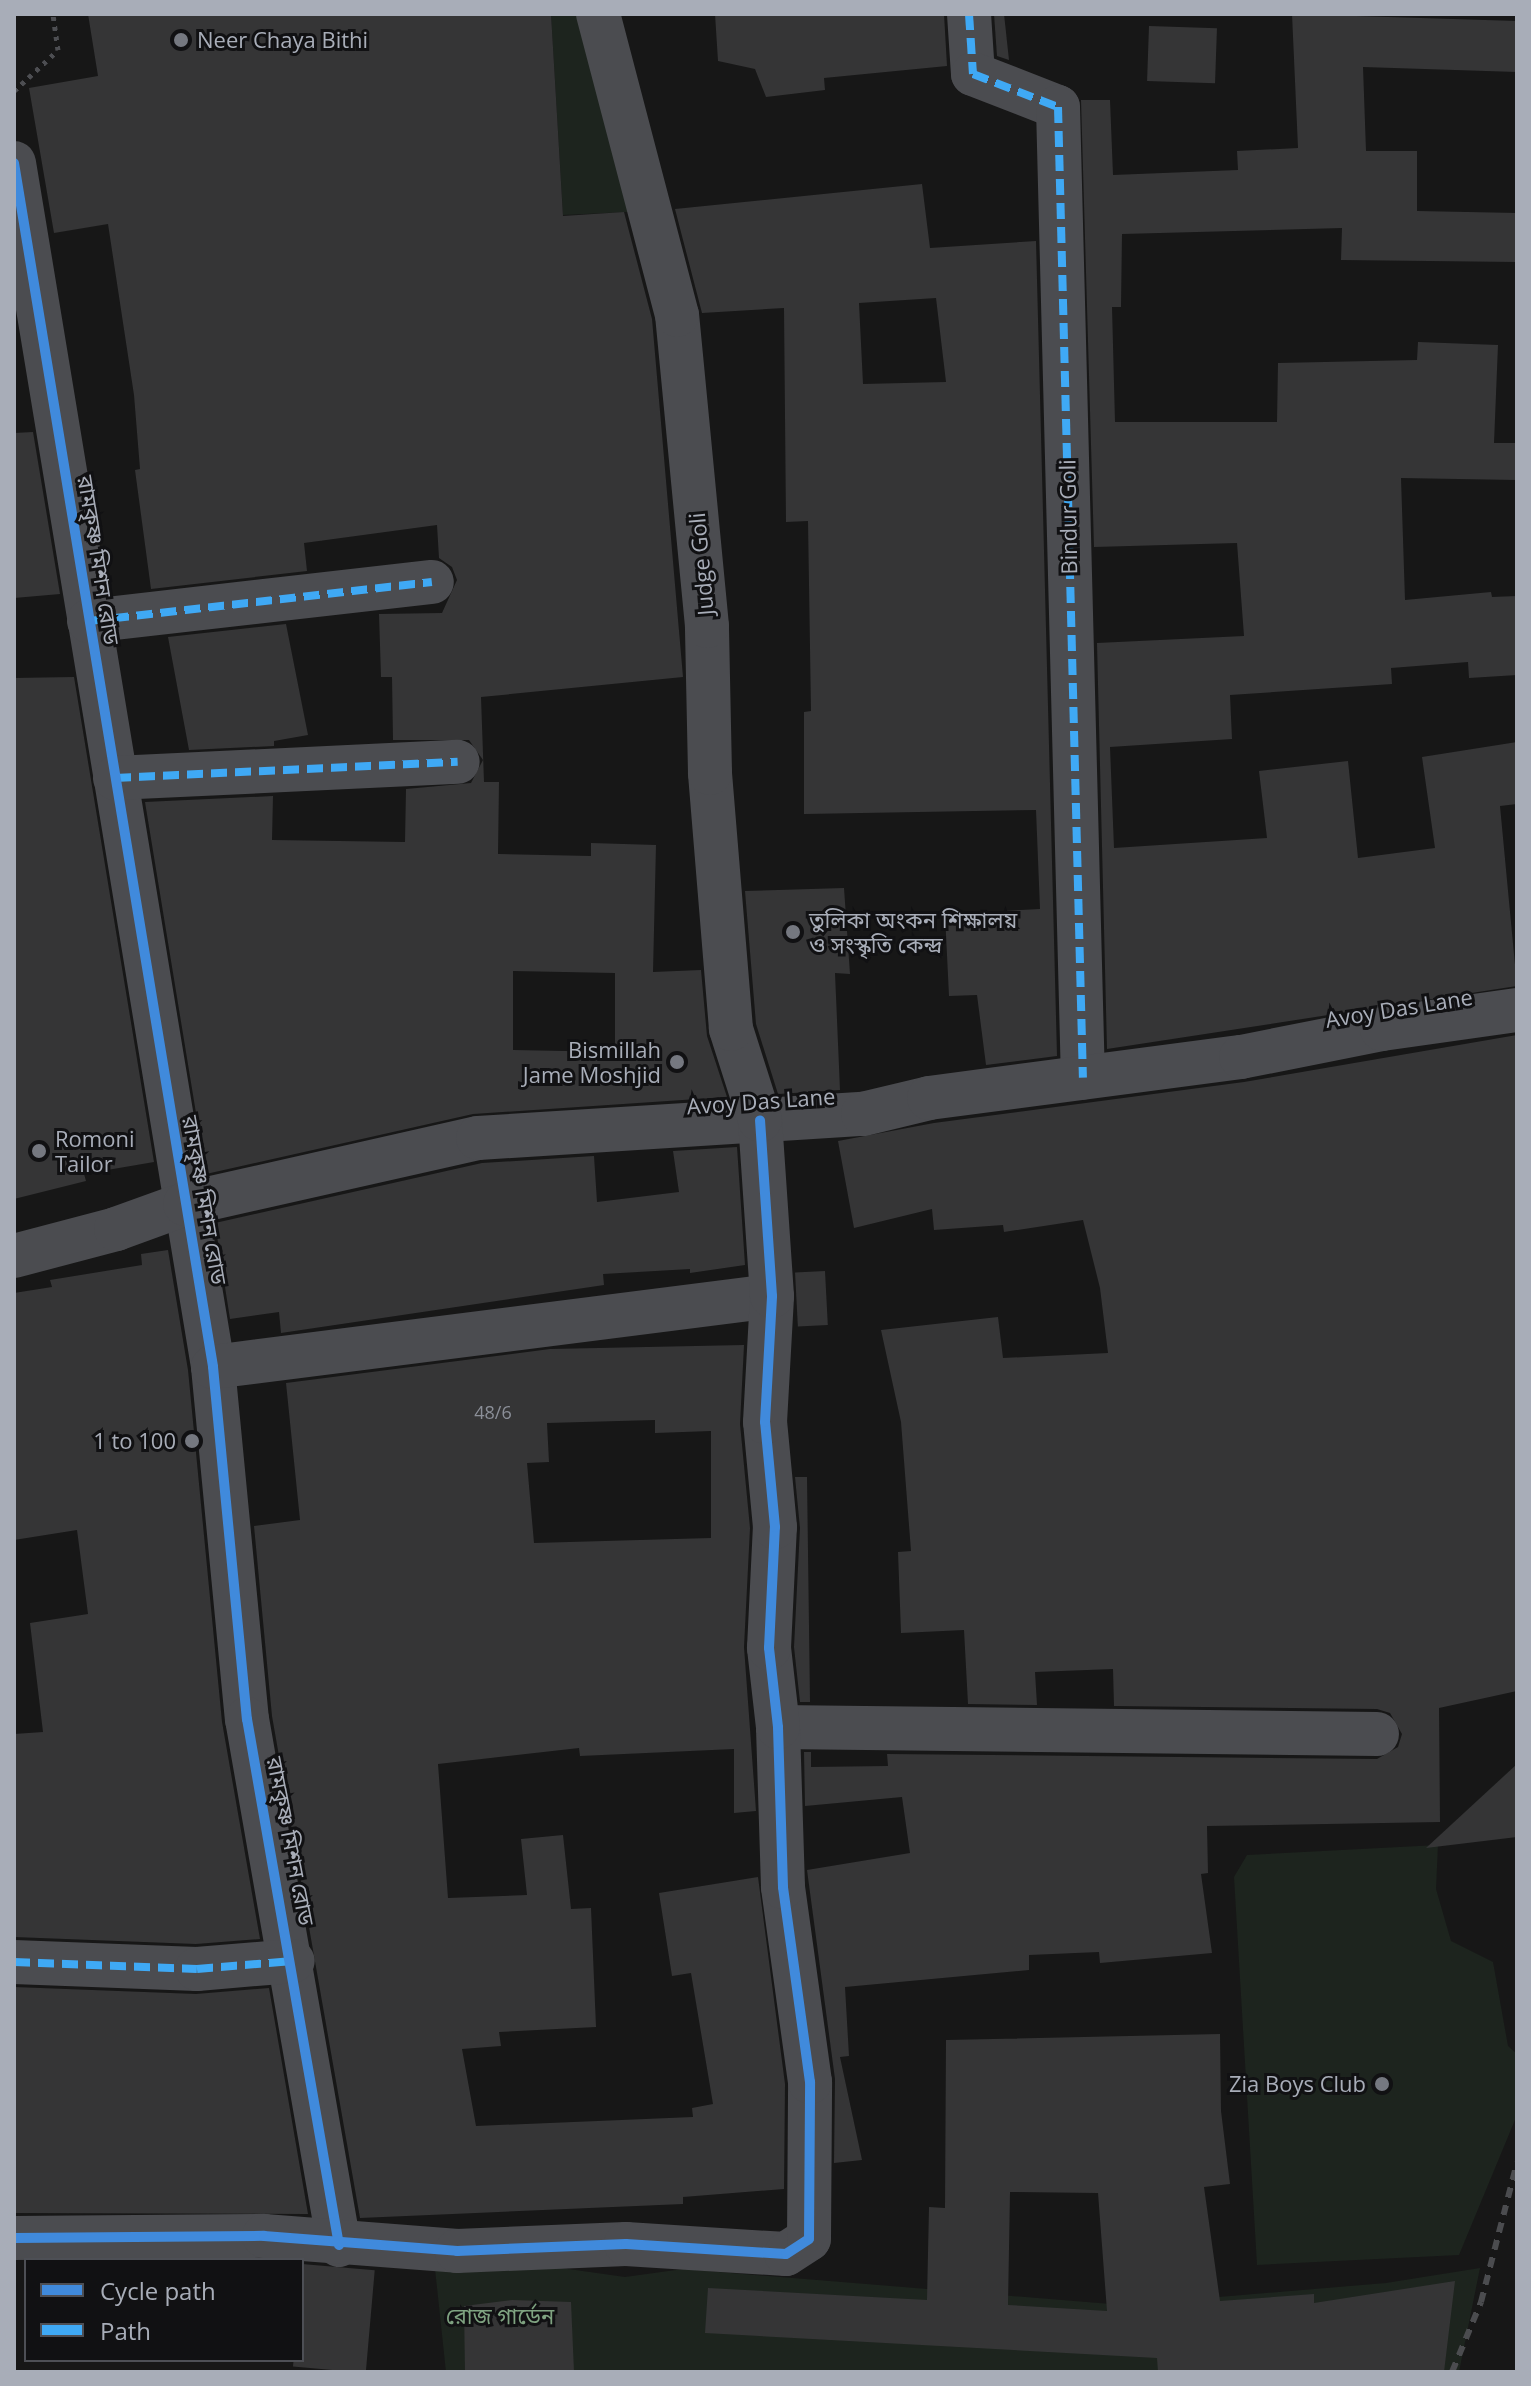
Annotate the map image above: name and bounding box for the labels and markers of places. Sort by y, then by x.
place label: Neer Chaya Bithi [197,27,368,53]
marker: Neer Chaya Bithi [172,31,190,49]
place label: তুলিকা অংকন শিক্ষালয় ও সংস্কৃতি কেন্দ্র [809,906,1017,958]
marker: তুলিকা অংকন শিক্ষালয় ও সংস্কৃতি কেন্দ্র [784,923,802,941]
place label: Bismillah Jame Moshjid [523,1036,661,1088]
marker: Bismillah Jame Moshjid [668,1053,686,1071]
place label: Romoni Tailor [55,1125,134,1176]
marker: Romoni Tailor [30,1142,48,1160]
place label: 1 to 100 [93,1428,176,1454]
marker: 1 to 100 [183,1432,201,1450]
place label: Zia Boys Club [1229,2071,1366,2097]
marker: Zia Boys Club [1373,2075,1391,2093]

